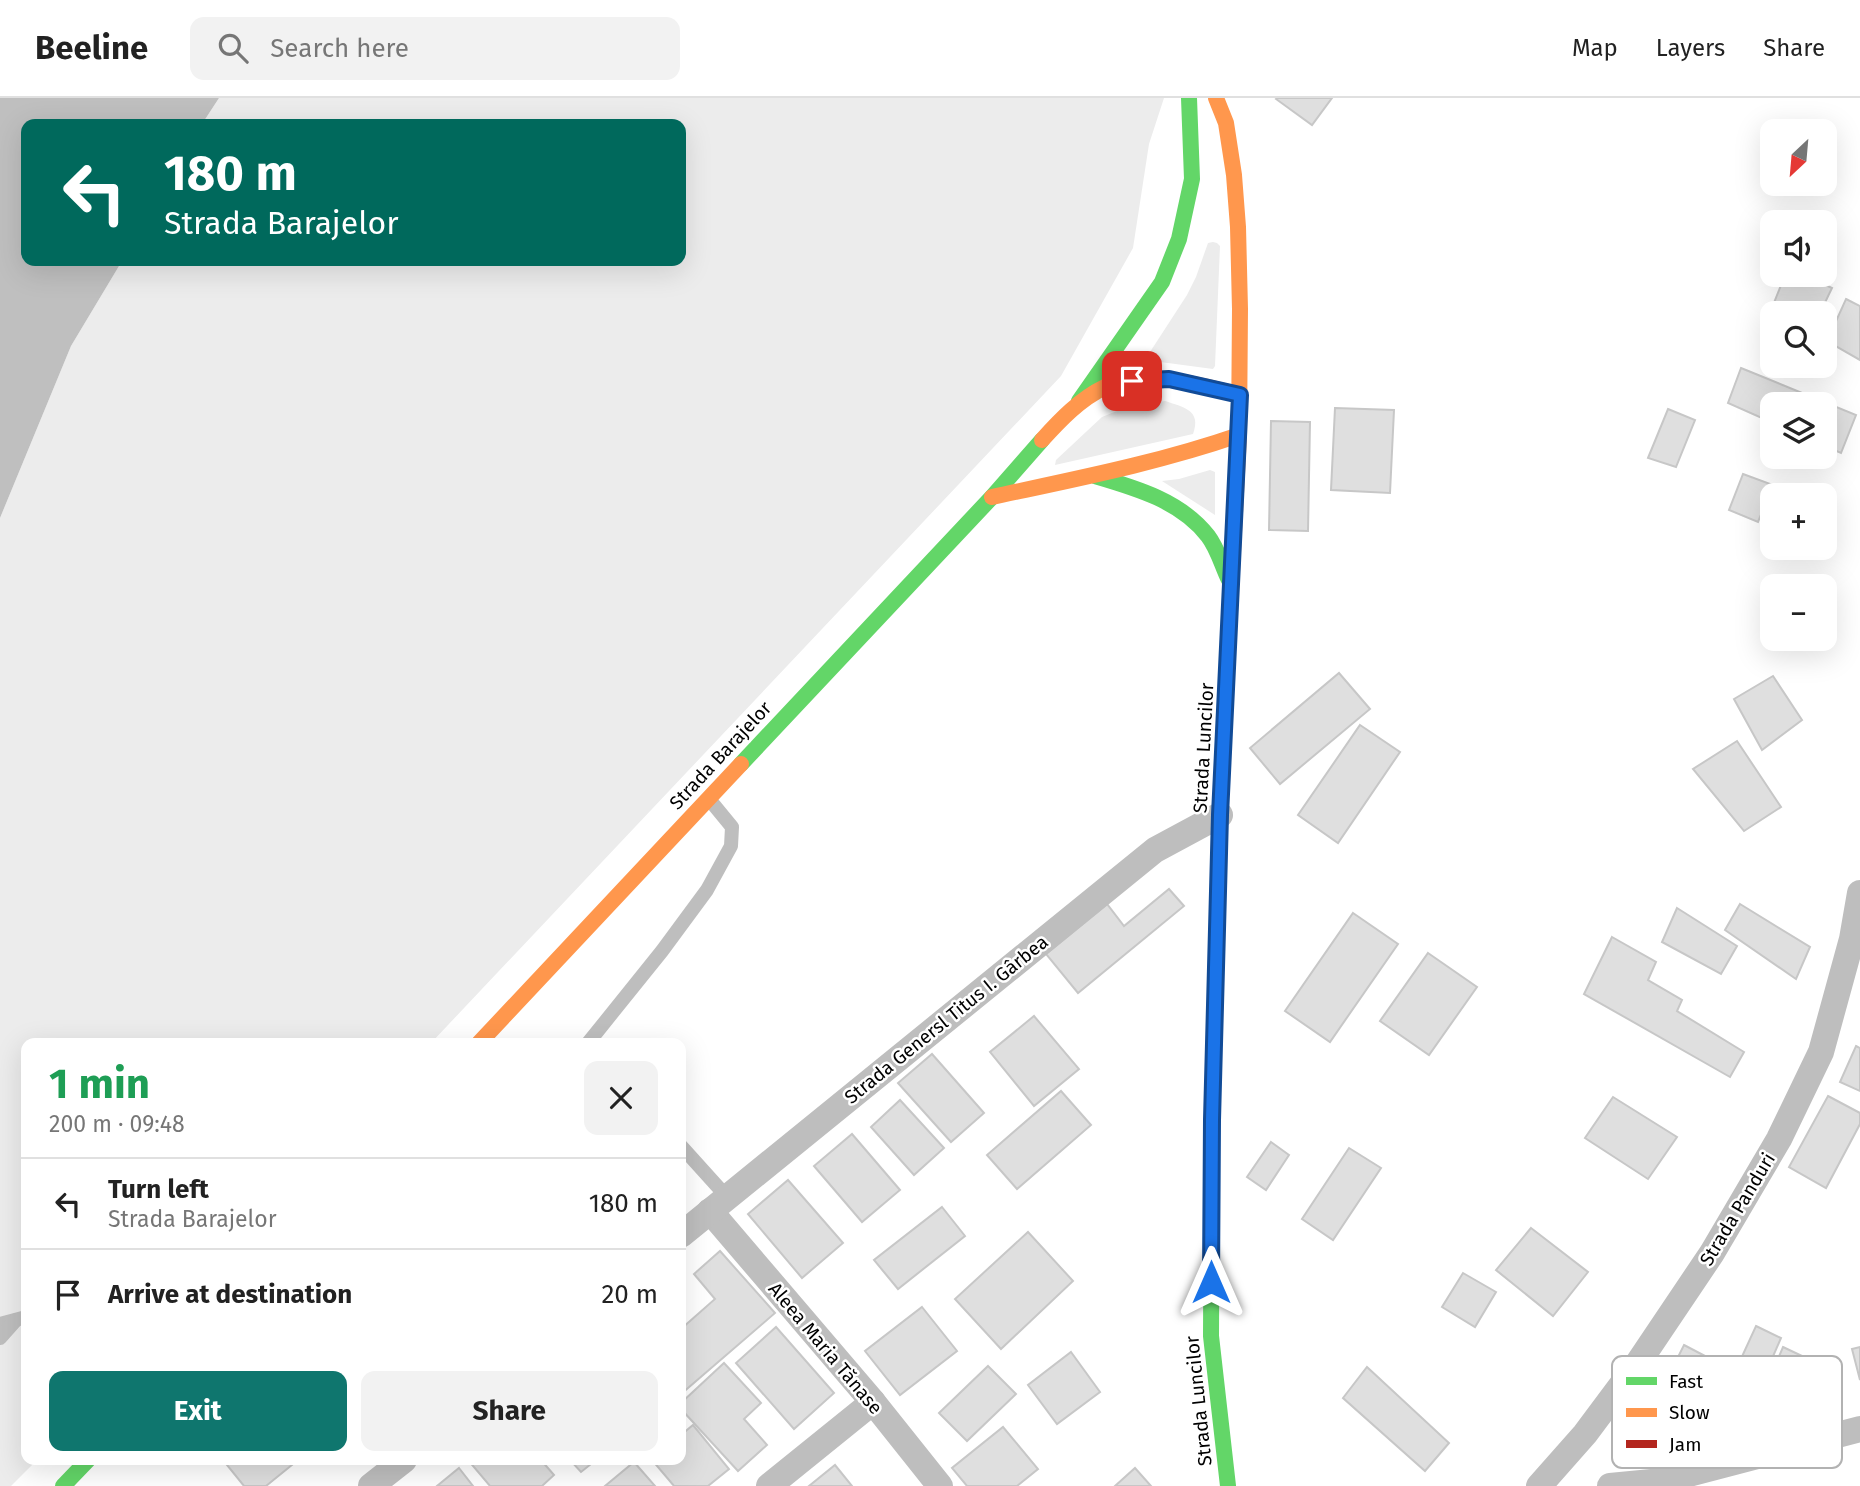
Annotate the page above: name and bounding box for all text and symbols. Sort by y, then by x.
search box [190,17,680,80]
text: Beeline [35,28,148,68]
icon: search [214,29,252,67]
text: Search here [270,33,409,64]
text: Map [1572,34,1618,62]
text: Layers [1656,34,1725,62]
text: Share [1763,34,1825,62]
north arrow [1760,119,1838,196]
map controls [1760,119,1837,651]
text: 180 m [164,144,297,203]
icon: left [49,147,140,238]
text: Strada Barajelor [164,204,399,242]
button: sound [1760,210,1837,287]
button: search [1760,301,1837,378]
pin [1102,351,1162,411]
icon: arrive [1113,362,1151,400]
button: layers [1760,392,1837,469]
button: + [1760,483,1837,560]
button: − [1760,574,1837,651]
street label: Strada Luncilor [1189,682,1218,814]
street label: Strada Barajelor [664,696,777,814]
street label: Strada Genersl Titus I. Gârbea [840,930,1053,1109]
text: 1 min [49,1059,150,1109]
button: close [584,1061,658,1135]
text: 200 m · 09:48 [49,1110,185,1138]
street label: Strada Panduri [1695,1149,1780,1270]
text: Turn left [108,1174,209,1205]
icon: left [49,1185,87,1223]
text: 180 m [589,1188,658,1219]
text: Strada Barajelor [108,1205,277,1233]
position arrow [1174,1245,1248,1319]
icon: arrive [49,1276,87,1314]
street label: Aleea Maria Tănase [764,1278,888,1419]
text: Arrive at destination [108,1279,352,1310]
text: 20 m [601,1279,658,1310]
street label: Strada Luncilor [1180,1334,1217,1467]
legend [1612,1356,1842,1468]
text: Fast [1669,1370,1703,1393]
button: Exit [49,1371,347,1451]
button: Share [361,1371,658,1451]
text: Slow [1669,1401,1710,1424]
text: Jam [1669,1433,1701,1456]

